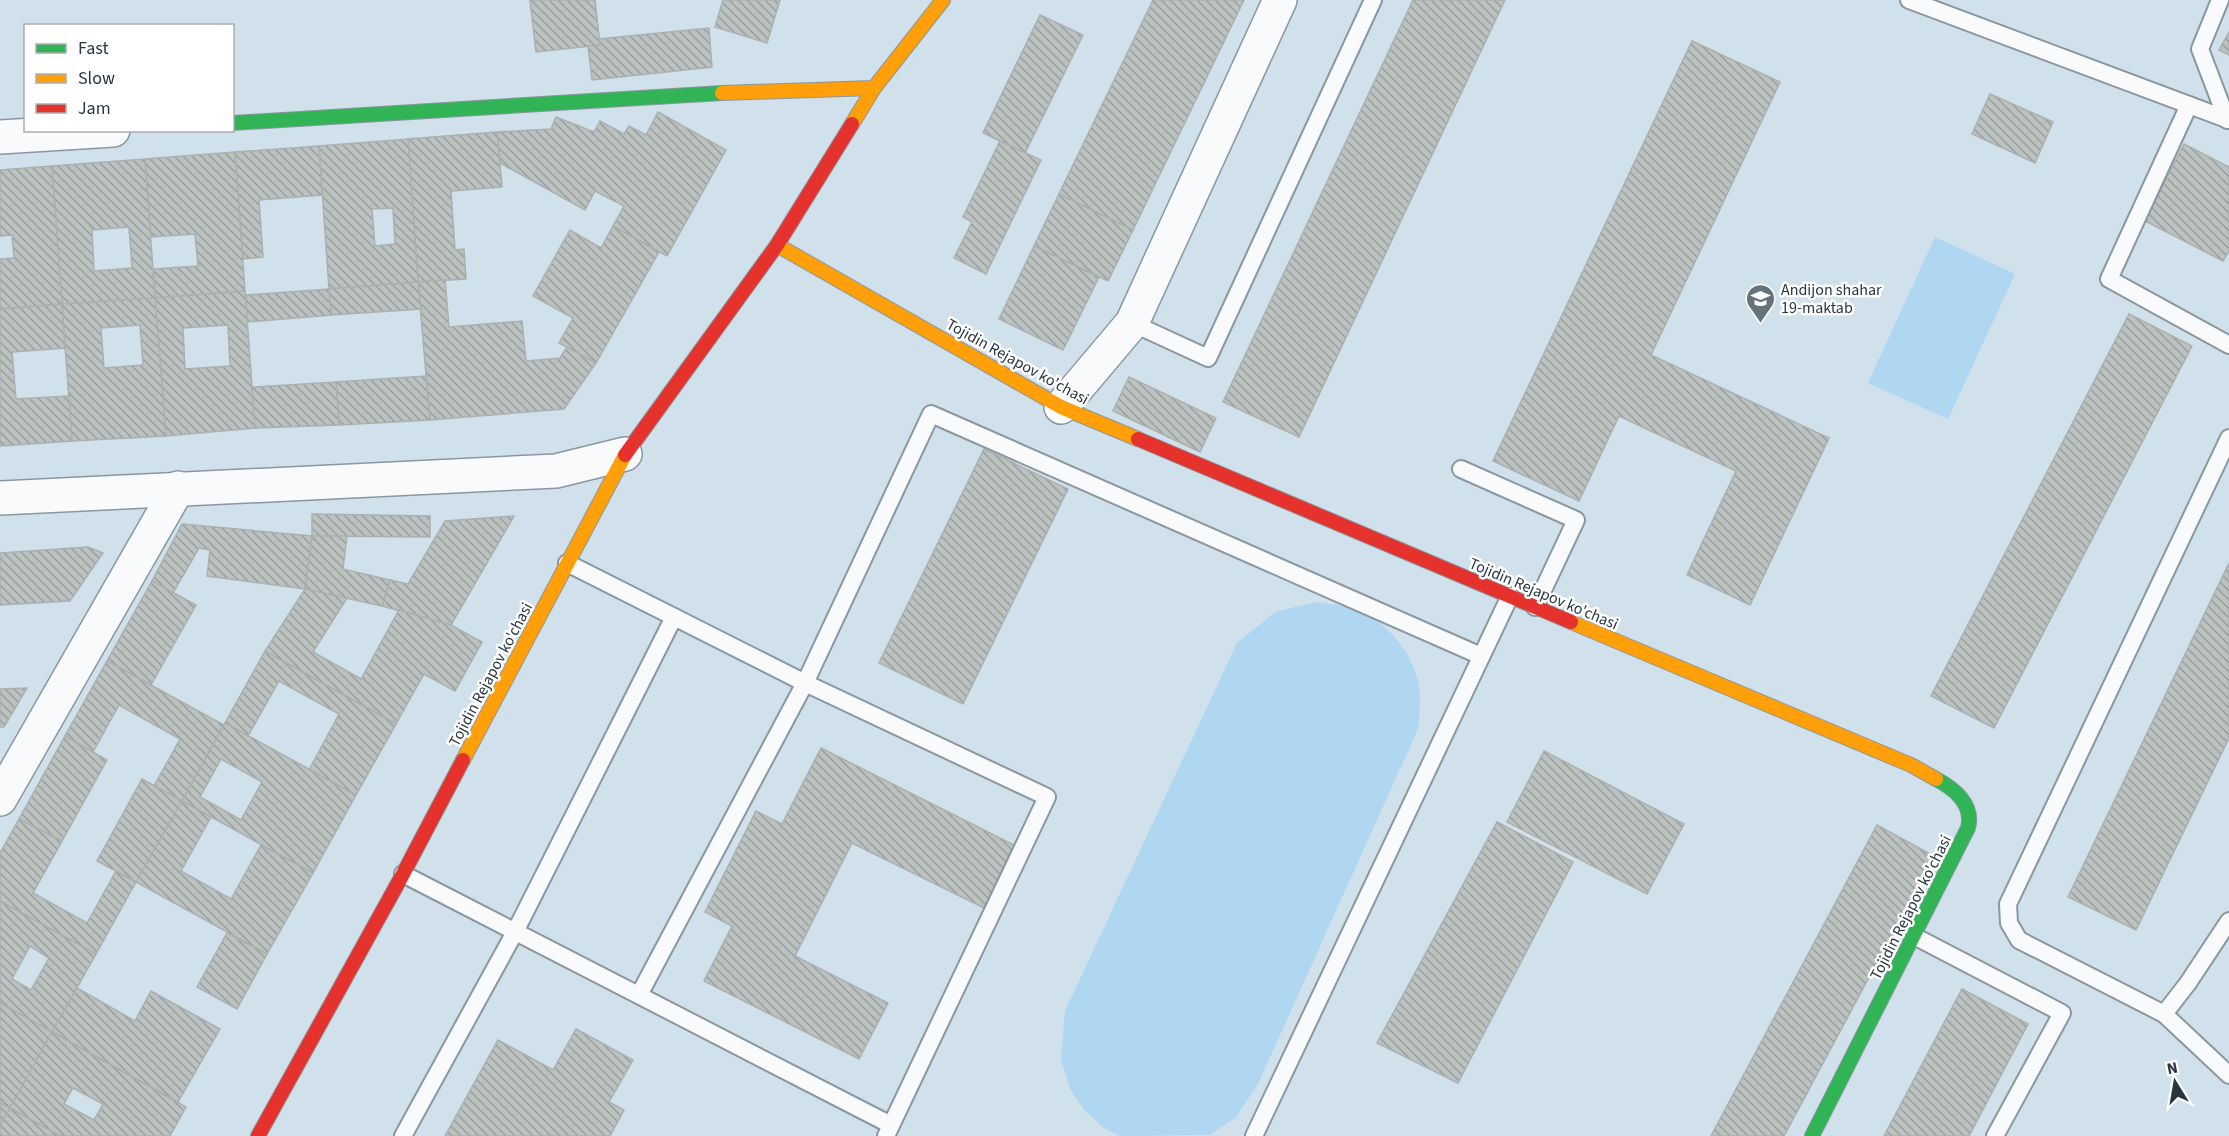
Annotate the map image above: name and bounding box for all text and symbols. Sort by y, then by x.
legend [24,24,234,132]
text: Fast [78,36,109,61]
text: Slow [78,66,115,91]
text: Jam [78,96,111,121]
place label: Andijon shahar 19-maktab [1781,279,1882,319]
school or university icon: Andijon shahar 19-maktab [1744,282,1776,324]
street label: Tojidin Rejapov ko'chasi [942,313,1093,410]
street label: Tojidin Rejapov ko'chasi [1466,553,1622,635]
street label: Tojidin Rejapov ko'chasi [444,599,538,750]
street label: Tojidin Rejapov ko'chasi [1865,831,1957,984]
north arrow [2145,1052,2205,1112]
text: N [2165,1056,2180,1080]

